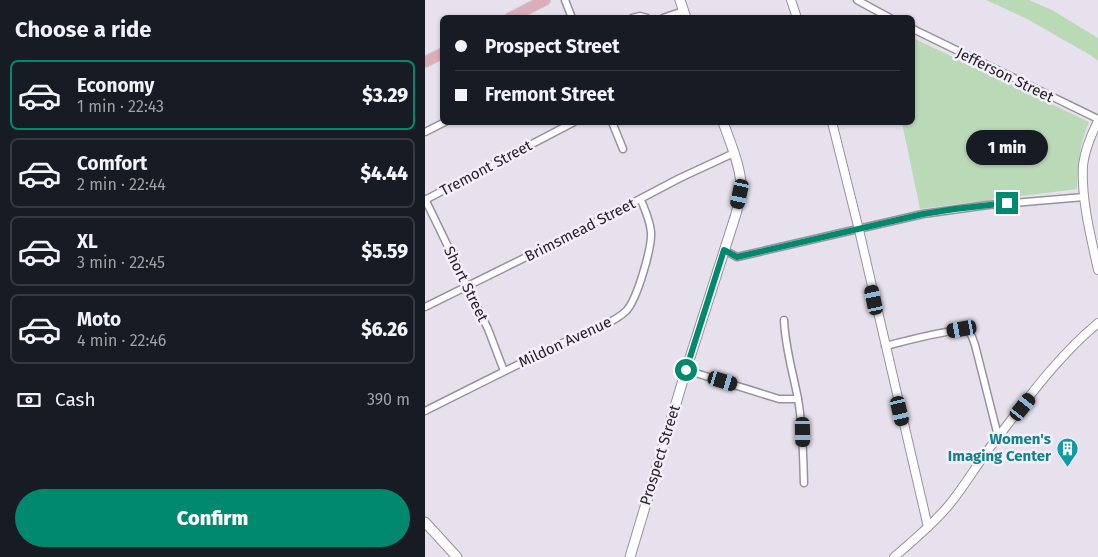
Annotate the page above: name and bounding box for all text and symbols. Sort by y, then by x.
text: Choose a ride [15,16,151,43]
text: Prospect Street [485,35,620,58]
street label: Jefferson Street [954,44,1057,106]
icon: car [17,73,62,118]
text: Economy [77,74,154,97]
text: Fremont Street [485,83,615,106]
text: $3.29 [362,84,408,107]
text: 1 min · 22:43 [77,97,164,116]
callout: 1 min [966,130,1048,166]
street label: Tremont Street [437,136,535,200]
text: 1 min [988,138,1026,157]
icon: car [17,151,62,196]
text: Comfort [77,152,147,175]
text: $4.44 [360,162,408,185]
text: 2 min · 22:44 [77,175,166,194]
car [729,178,750,210]
route end [996,192,1018,214]
street label: Brimsmead Street [522,194,639,266]
icon: car [17,229,62,274]
text: XL [77,230,98,253]
text: $5.59 [361,240,408,263]
street label: Short Street [440,243,492,325]
text: 3 min · 22:45 [77,253,165,272]
car [863,284,884,316]
icon: car [17,307,62,352]
text: Moto [77,308,121,331]
street label: Mildon Avenue [516,313,614,371]
text: $6.26 [361,318,408,341]
car [945,319,978,339]
text: 4 min · 22:46 [77,331,166,350]
route start [675,359,697,381]
car [706,369,739,393]
icon: cash [15,386,43,414]
text: Cash [55,388,96,411]
text: 390 m [367,390,410,409]
car [1007,391,1038,423]
car [889,395,910,427]
street label: Prospect Street [636,402,684,507]
car [795,417,810,447]
place label: Women's Imaging Center [948,430,1052,465]
building icon: Women's Imaging Center [1055,436,1079,467]
button: Confirm [15,489,410,547]

